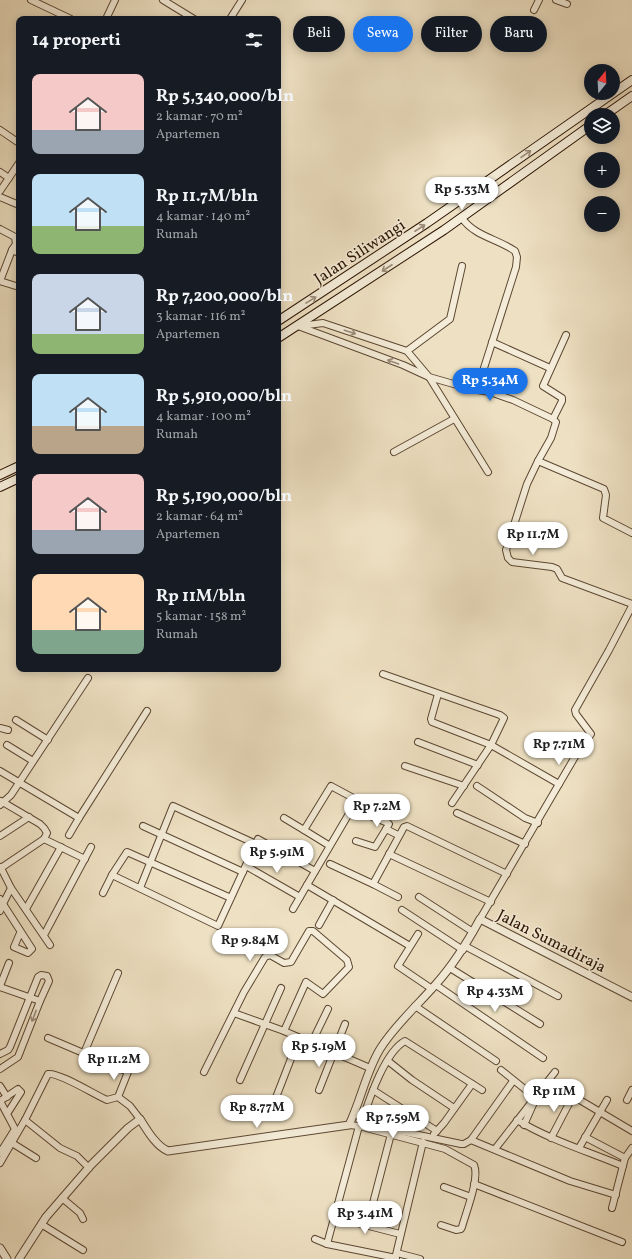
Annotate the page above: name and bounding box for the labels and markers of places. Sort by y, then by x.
pin: Rp 5.33M [421,177,503,211]
pin: Rp 5.34M [449,368,531,402]
pin: Rp 11.7M [492,522,574,556]
pin: Rp 7.71M [518,732,600,766]
pin: Rp 7.2M [340,794,414,828]
pin: Rp 5.91M [236,840,318,874]
pin: Rp 9.84M [209,928,291,962]
pin: Rp 4.33M [454,979,536,1013]
pin: Rp 5.19M [278,1034,360,1068]
pin: Rp 11.2M [73,1047,155,1081]
pin: Rp 11M [521,1079,587,1113]
pin: Rp 8.77M [216,1095,298,1129]
pin: Rp 7.59M [352,1105,434,1139]
pin: Rp 3.41M [324,1201,406,1235]

